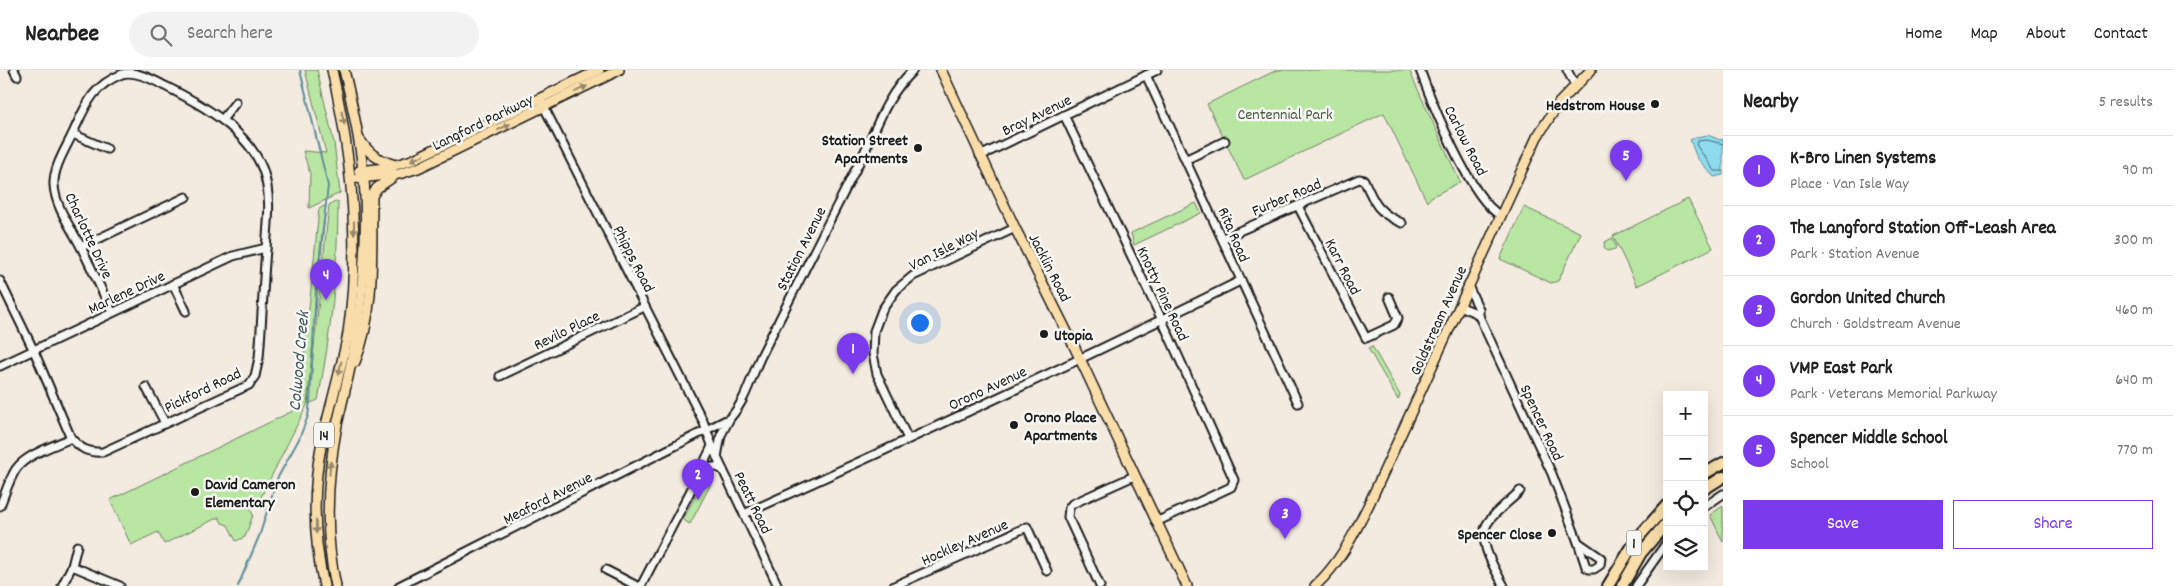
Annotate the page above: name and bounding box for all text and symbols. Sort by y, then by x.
search box [129,12,479,57]
text: Nearbee [25,18,99,52]
icon: search [147,21,175,49]
text: Search here [187,21,273,48]
text: Home [1905,22,1942,47]
text: Map [1970,22,1998,47]
text: About [2026,22,2066,47]
text: Contact [2094,22,2148,47]
one-way arrow [574,84,588,92]
text: Nearby [1743,88,1798,118]
street label: Langford Parkway [429,89,538,158]
street label: Bray Avenue [998,89,1076,143]
text: 5 results [2099,91,2153,114]
place label: Hedstrom House [1546,95,1645,118]
marker: Hedstrom House [1649,98,1661,110]
street label: Carlow Road [1437,102,1492,180]
park label: Centennial Park [1237,104,1333,127]
one-way arrow [339,110,347,126]
one-way arrow [496,123,511,131]
place label: Station Street Apartments [822,130,908,171]
pin: 5 [1610,140,1642,181]
marker: Station Street Apartments [912,142,924,154]
text: K-Bro Linen Systems [1790,146,1936,173]
one-way arrow [410,154,424,162]
text: 1 [1757,159,1761,182]
text: 90 m [2122,159,2153,182]
street label: Furber Road [1249,173,1325,223]
text: Place · Van Isle Way [1790,173,1909,196]
street label: Charlotte Drive [58,189,118,283]
street label: Station Avenue [771,203,833,295]
street label: Rita Road [1211,204,1255,266]
text: The Langford Station Off-Leash Area [1790,216,2056,243]
one-way arrow [350,220,358,236]
street label: Phipps Road [606,222,659,297]
street label: Van Isle Way [905,223,984,278]
text: 2 [1756,229,1763,252]
text: 300 m [2114,229,2153,252]
street label: Jacklin Road [1022,230,1076,306]
street label: Karr Road [1318,235,1366,299]
street label: Knotty Pine Road [1130,243,1194,345]
text: Park · Station Avenue [1790,243,1920,266]
pin: 4 [310,259,342,300]
street label: Goldstream Avenue [1405,262,1474,380]
street label: Marlene Drive [85,265,169,321]
text: Gordon United Church [1790,286,1945,313]
text: 3 [1755,299,1763,322]
text: 460 m [2115,299,2153,322]
street label: Revilo Place [530,305,604,357]
water label: Colwood Creek [284,309,317,412]
your location [907,310,933,336]
text: Church · Goldstream Avenue [1790,313,1961,336]
place label: Utopia [1054,325,1094,348]
marker: Utopia [1038,328,1050,340]
pin: 1 [837,333,869,374]
text: VMP East Park [1790,356,1893,383]
one-way arrow [336,360,344,376]
street label: Orono Avenue [945,361,1031,417]
street label: Pickford Road [161,363,245,420]
text: 4 [1756,369,1762,392]
text: 640 m [2115,369,2153,392]
street label: Spencer Road [1513,381,1568,465]
text: Park · Veterans Memorial Parkway [1790,383,1997,406]
map controls [1663,391,1708,571]
button: + [1663,391,1708,436]
place label: Orono Place Apartments [1024,407,1098,448]
marker: Orono Place Apartments [1008,419,1020,431]
road number: 14 [314,422,334,448]
text: Spencer Middle School [1790,426,1948,453]
button: − [1663,436,1708,481]
text: 5 [1755,439,1763,462]
text: 770 m [2117,439,2153,462]
text: School [1790,453,1829,476]
pin: 2 [682,459,714,500]
one-way arrow [327,460,335,476]
street label: Meaford Avenue [499,467,597,532]
street label: Peatt Road [727,468,777,538]
place label: David Cameron Elementary [205,474,295,515]
button: locate [1663,481,1708,526]
marker: David Cameron Elementary [189,486,201,498]
pin: 3 [1269,498,1301,539]
button: Save [1743,500,1943,549]
button: Share [1953,500,2153,549]
street label: Hockley Avenue [918,514,1012,573]
one-way arrow [312,520,320,536]
place label: Spencer Close [1457,524,1542,547]
button: layers [1663,526,1708,571]
marker: Spencer Close [1546,527,1558,539]
road number: 1 [1626,530,1642,556]

